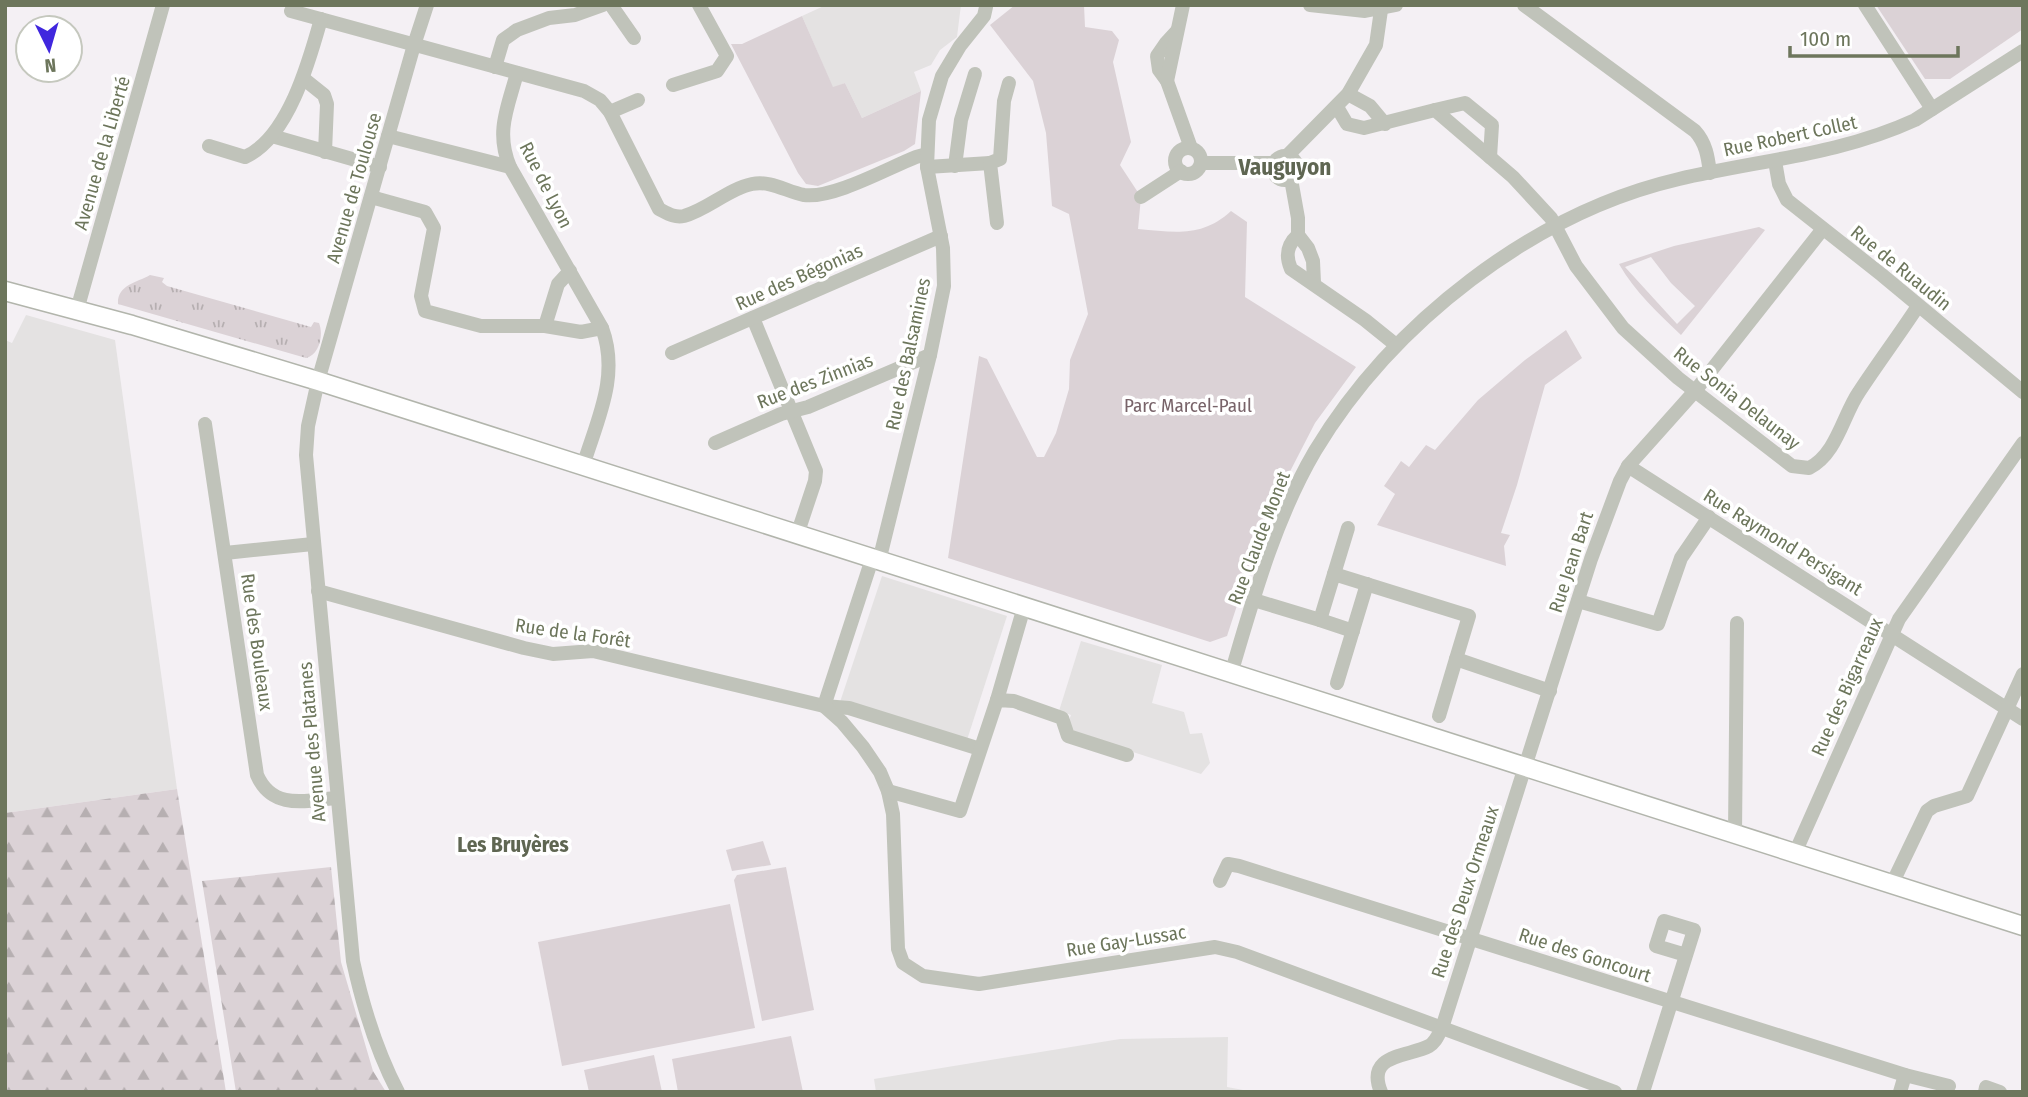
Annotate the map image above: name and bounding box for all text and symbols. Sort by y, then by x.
north arrow [14,14,84,84]
scale bar [1790,14,1958,58]
text: 100 m [1800,26,1851,52]
text: N [44,53,57,77]
street label: Avenue de la Liberté [69,73,135,233]
street label: Avenue de Toulouse [321,110,387,266]
street label: Rue Robert Collet [1721,110,1860,161]
street label: Rue de Lyon [514,138,578,232]
district label: Vauguyon [1238,153,1331,181]
street label: Rue de Ruaudin [1846,220,1956,316]
street label: Rue des Bégonias [732,239,866,315]
street label: Rue des Balsamines [881,276,935,432]
street label: Rue Sonia Delaunay [1669,341,1805,455]
street label: Rue des Zinnias [754,348,876,414]
park label: Parc Marcel-Paul [1124,394,1252,417]
street label: Rue Claude Monet [1223,467,1295,608]
street label: Rue Raymond Persigant [1699,484,1867,601]
street label: Rue Jean Bart [1544,508,1598,615]
street label: Rue des Bouleaux [236,572,278,713]
street label: Rue de la Forêt [514,614,633,653]
street label: Rue des Bigarreaux [1806,614,1888,760]
street label: Avenue des Platanes [294,661,330,823]
street label: Rue des Deux Ormeaux [1426,802,1504,981]
district label: Les Bruyères [457,832,569,858]
street label: Rue Gay-Lussac [1065,920,1187,962]
street label: Rue des Goncourt [1516,923,1655,987]

